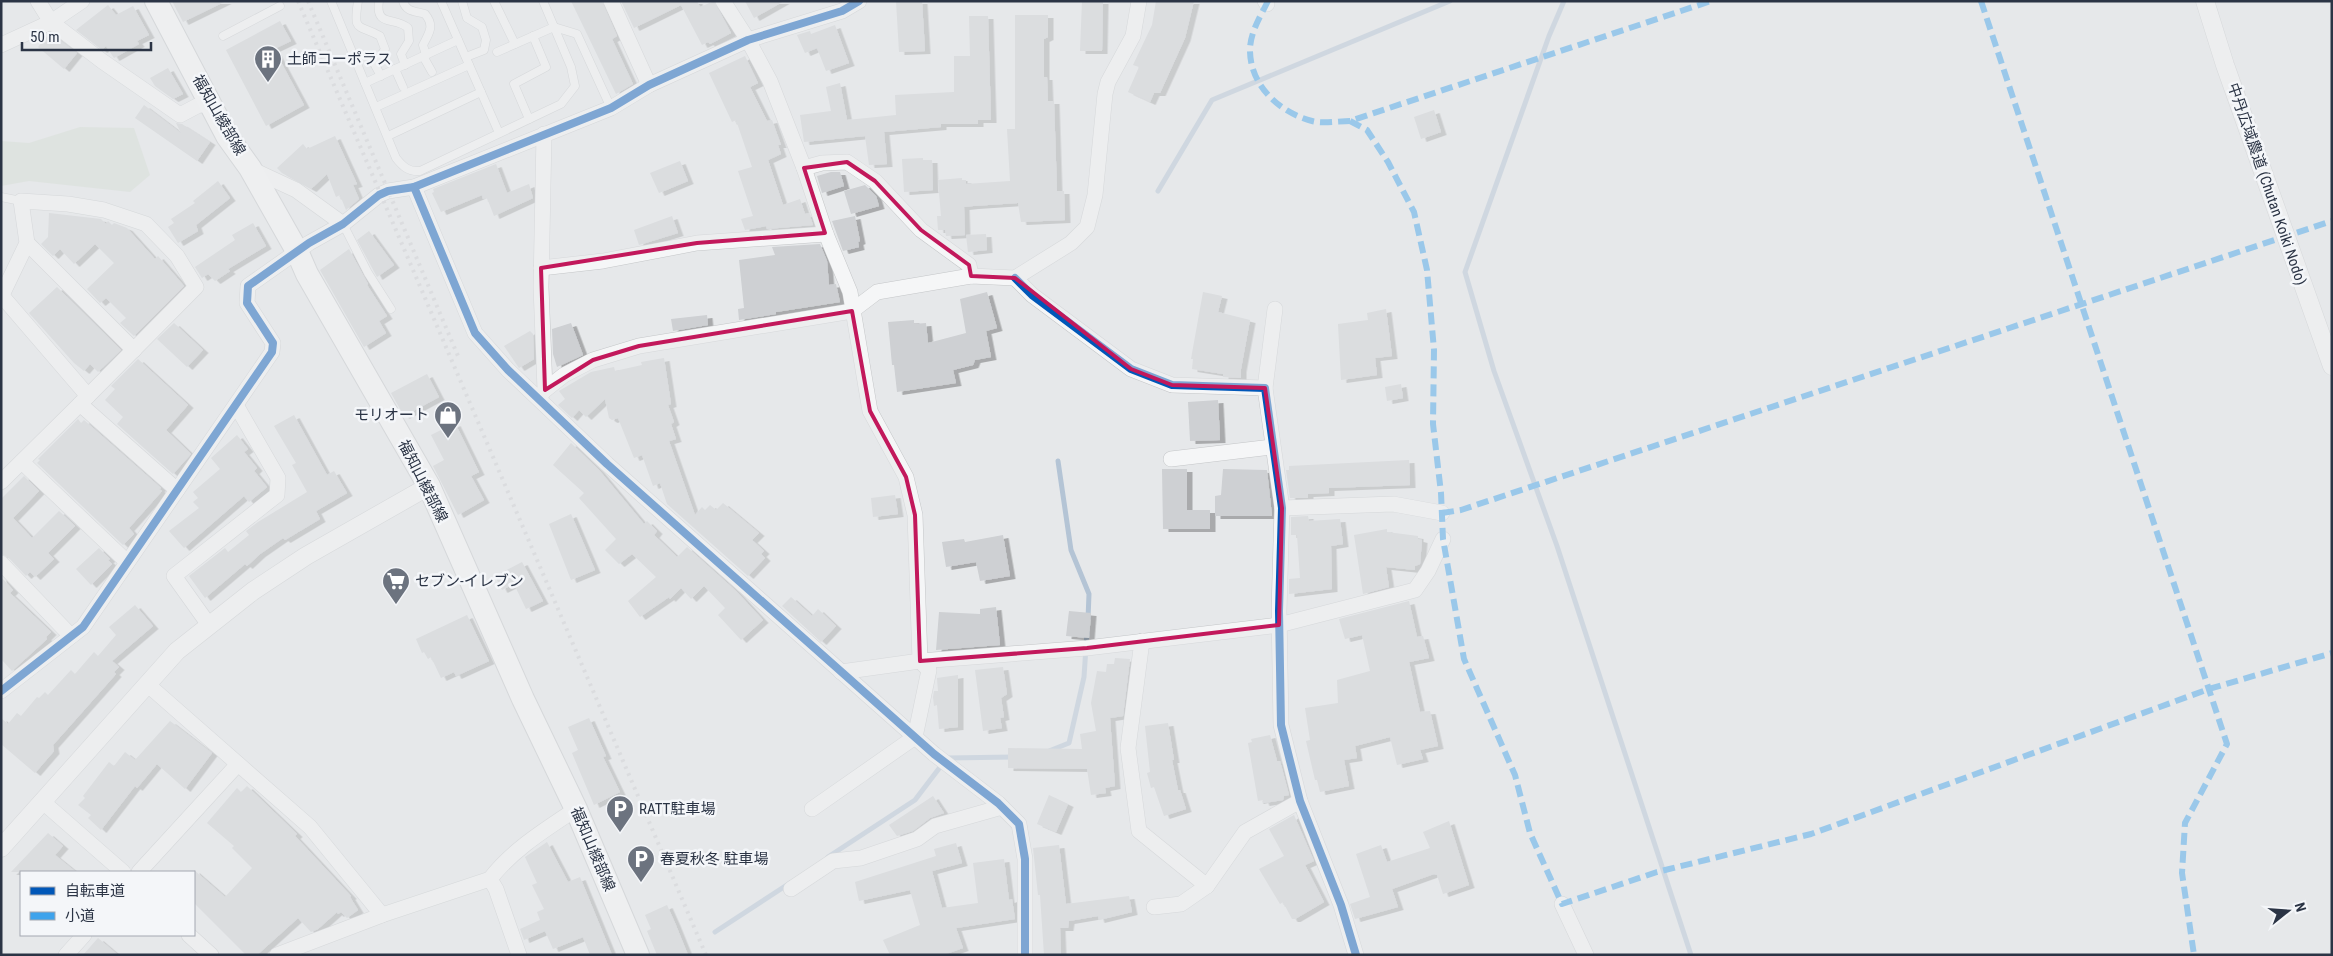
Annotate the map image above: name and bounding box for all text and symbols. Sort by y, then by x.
scale bar [22,20,151,52]
text: 50 m [30,28,60,46]
building icon: 土師コーポラス [253,44,283,83]
place label: 土師コーポラス [287,50,392,68]
street label: 福知山綾部線 [189,72,249,158]
street label: 中丹広域農道 (Chutan Koiki Nodo) [2224,81,2310,287]
shop icon: モリオート [433,400,463,439]
place label: モリオート [354,406,429,424]
street label: 福知山綾部線 [395,437,451,525]
supermarket icon: セブン-イレブン [381,566,411,605]
place label: セブン-イレブン [415,572,524,590]
parking icon: RATT駐車場 [605,794,635,833]
place label: RATT駐車場 [639,800,715,818]
street label: 福知山綾部線 [567,804,619,894]
parking icon: 春夏秋冬 駐車場 [626,844,656,883]
place label: 春夏秋冬 駐車場 [660,850,768,868]
legend [20,871,195,936]
text: 自転車道 [65,882,125,900]
north arrow [2263,886,2313,936]
text: N [2292,901,2309,914]
text: 小道 [65,907,95,925]

